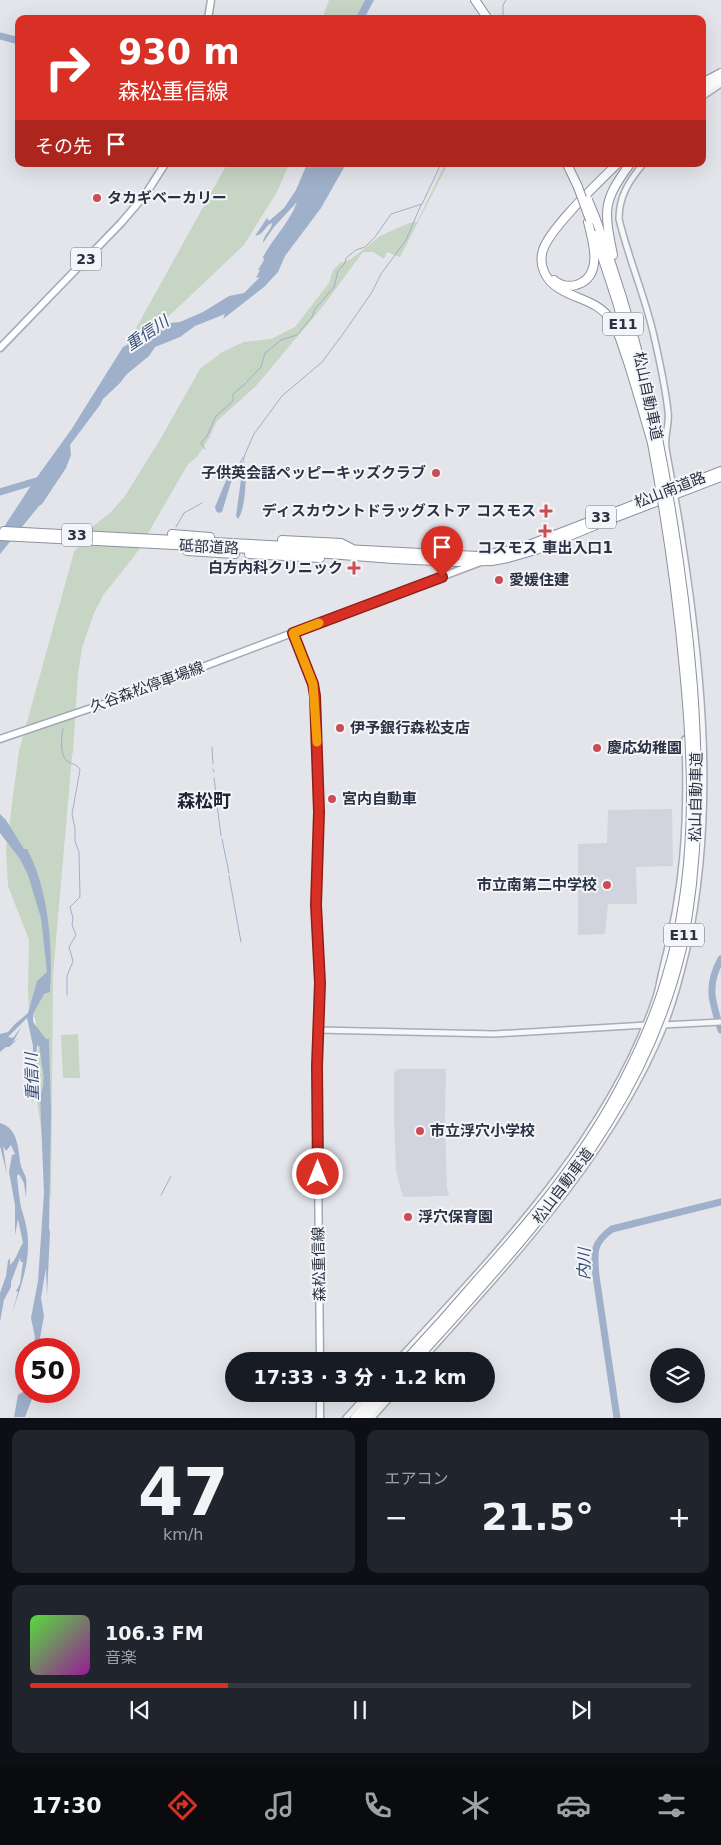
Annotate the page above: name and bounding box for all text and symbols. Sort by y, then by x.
text: 930 m [118,32,240,72]
icon: right [35,35,100,100]
text: 森松重信線 [118,79,228,104]
icon: arrive [102,130,130,158]
text: その先 [35,135,92,157]
place label: タカギベーカリー [107,189,227,207]
marker: タカギベーカリー [91,192,103,204]
road number: 23 [71,248,101,270]
water label: 重信川 [122,311,174,354]
road number: E11 [603,312,643,336]
street label: 松山自動車道 [630,350,666,442]
place label: 子供英会話ペッピーキッズクラブ [201,464,426,482]
marker: 子供英会話ペッピーキッズクラブ [430,467,442,479]
street label: 松山南道路 [632,468,708,512]
place label: ディスカウントドラッグストア コスモス [262,502,536,520]
marker: ディスカウントドラッグストア コスモス [540,505,552,517]
road number: 33 [586,506,616,528]
road number: 33 [62,524,92,546]
marker: コスモス 車出入口1 [539,525,551,537]
pin [421,526,463,577]
icon: arrive [428,533,456,561]
street label: 砥部道路 [179,536,239,558]
place label: コスモス 車出入口1 [477,539,613,557]
place label: 白方内科クリニック [208,559,343,577]
marker: 白方内科クリニック [347,561,361,575]
place label: 愛媛住建 [509,571,569,589]
marker: 愛媛住建 [493,574,505,586]
street label: 久谷森松停車場線 [88,658,206,716]
place label: 伊予銀行森松支店 [350,719,470,737]
marker: 伊予銀行森松支店 [334,722,346,734]
place label: 慶応幼稚園 [607,739,682,757]
marker: 慶応幼稚園 [591,742,603,754]
street label: 松山自動車道 [686,752,706,842]
district label: 森松町 [177,790,231,811]
place label: 宮内自動車 [342,790,417,808]
marker: 宮内自動車 [326,793,338,805]
place label: 市立南第二中学校 [477,876,597,894]
marker: 市立南第二中学校 [601,879,613,891]
road number: E11 [664,924,704,946]
water label: 重信川 [22,1051,42,1101]
place label: 市立浮穴小学校 [430,1122,535,1140]
marker: 市立浮穴小学校 [414,1125,426,1137]
street label: 松山自動車道 [529,1145,597,1227]
position arrow [291,1147,343,1199]
place label: 浮穴保育園 [418,1208,493,1226]
marker: 浮穴保育園 [402,1211,414,1223]
street label: 森松重信線 [309,1226,329,1302]
water label: 内川 [574,1246,594,1280]
speed limit sign: 50 [15,1338,80,1403]
map controls [650,1348,705,1403]
button: layers [650,1348,705,1403]
text: 17:33 · 3 分 · 1.2 km [254,1366,466,1388]
text: 47 [138,1455,228,1530]
text: エアコン [385,1469,449,1488]
text: 21.5° [481,1495,594,1539]
text: − [385,1501,408,1534]
text: + [668,1501,691,1534]
text: km/h [163,1525,203,1544]
text: 106.3 FM [105,1622,204,1644]
text: 音楽 [105,1648,137,1667]
icon: previous [126,1696,154,1724]
icon: pause [346,1696,374,1724]
icon: next [567,1696,595,1724]
icon: directions [165,1788,200,1823]
icon: music [262,1788,297,1823]
icon: phone [360,1788,395,1823]
icon: climate [458,1788,493,1823]
icon: car [556,1788,591,1823]
icon: filters [654,1788,689,1823]
text: 17:30 [31,1793,102,1818]

